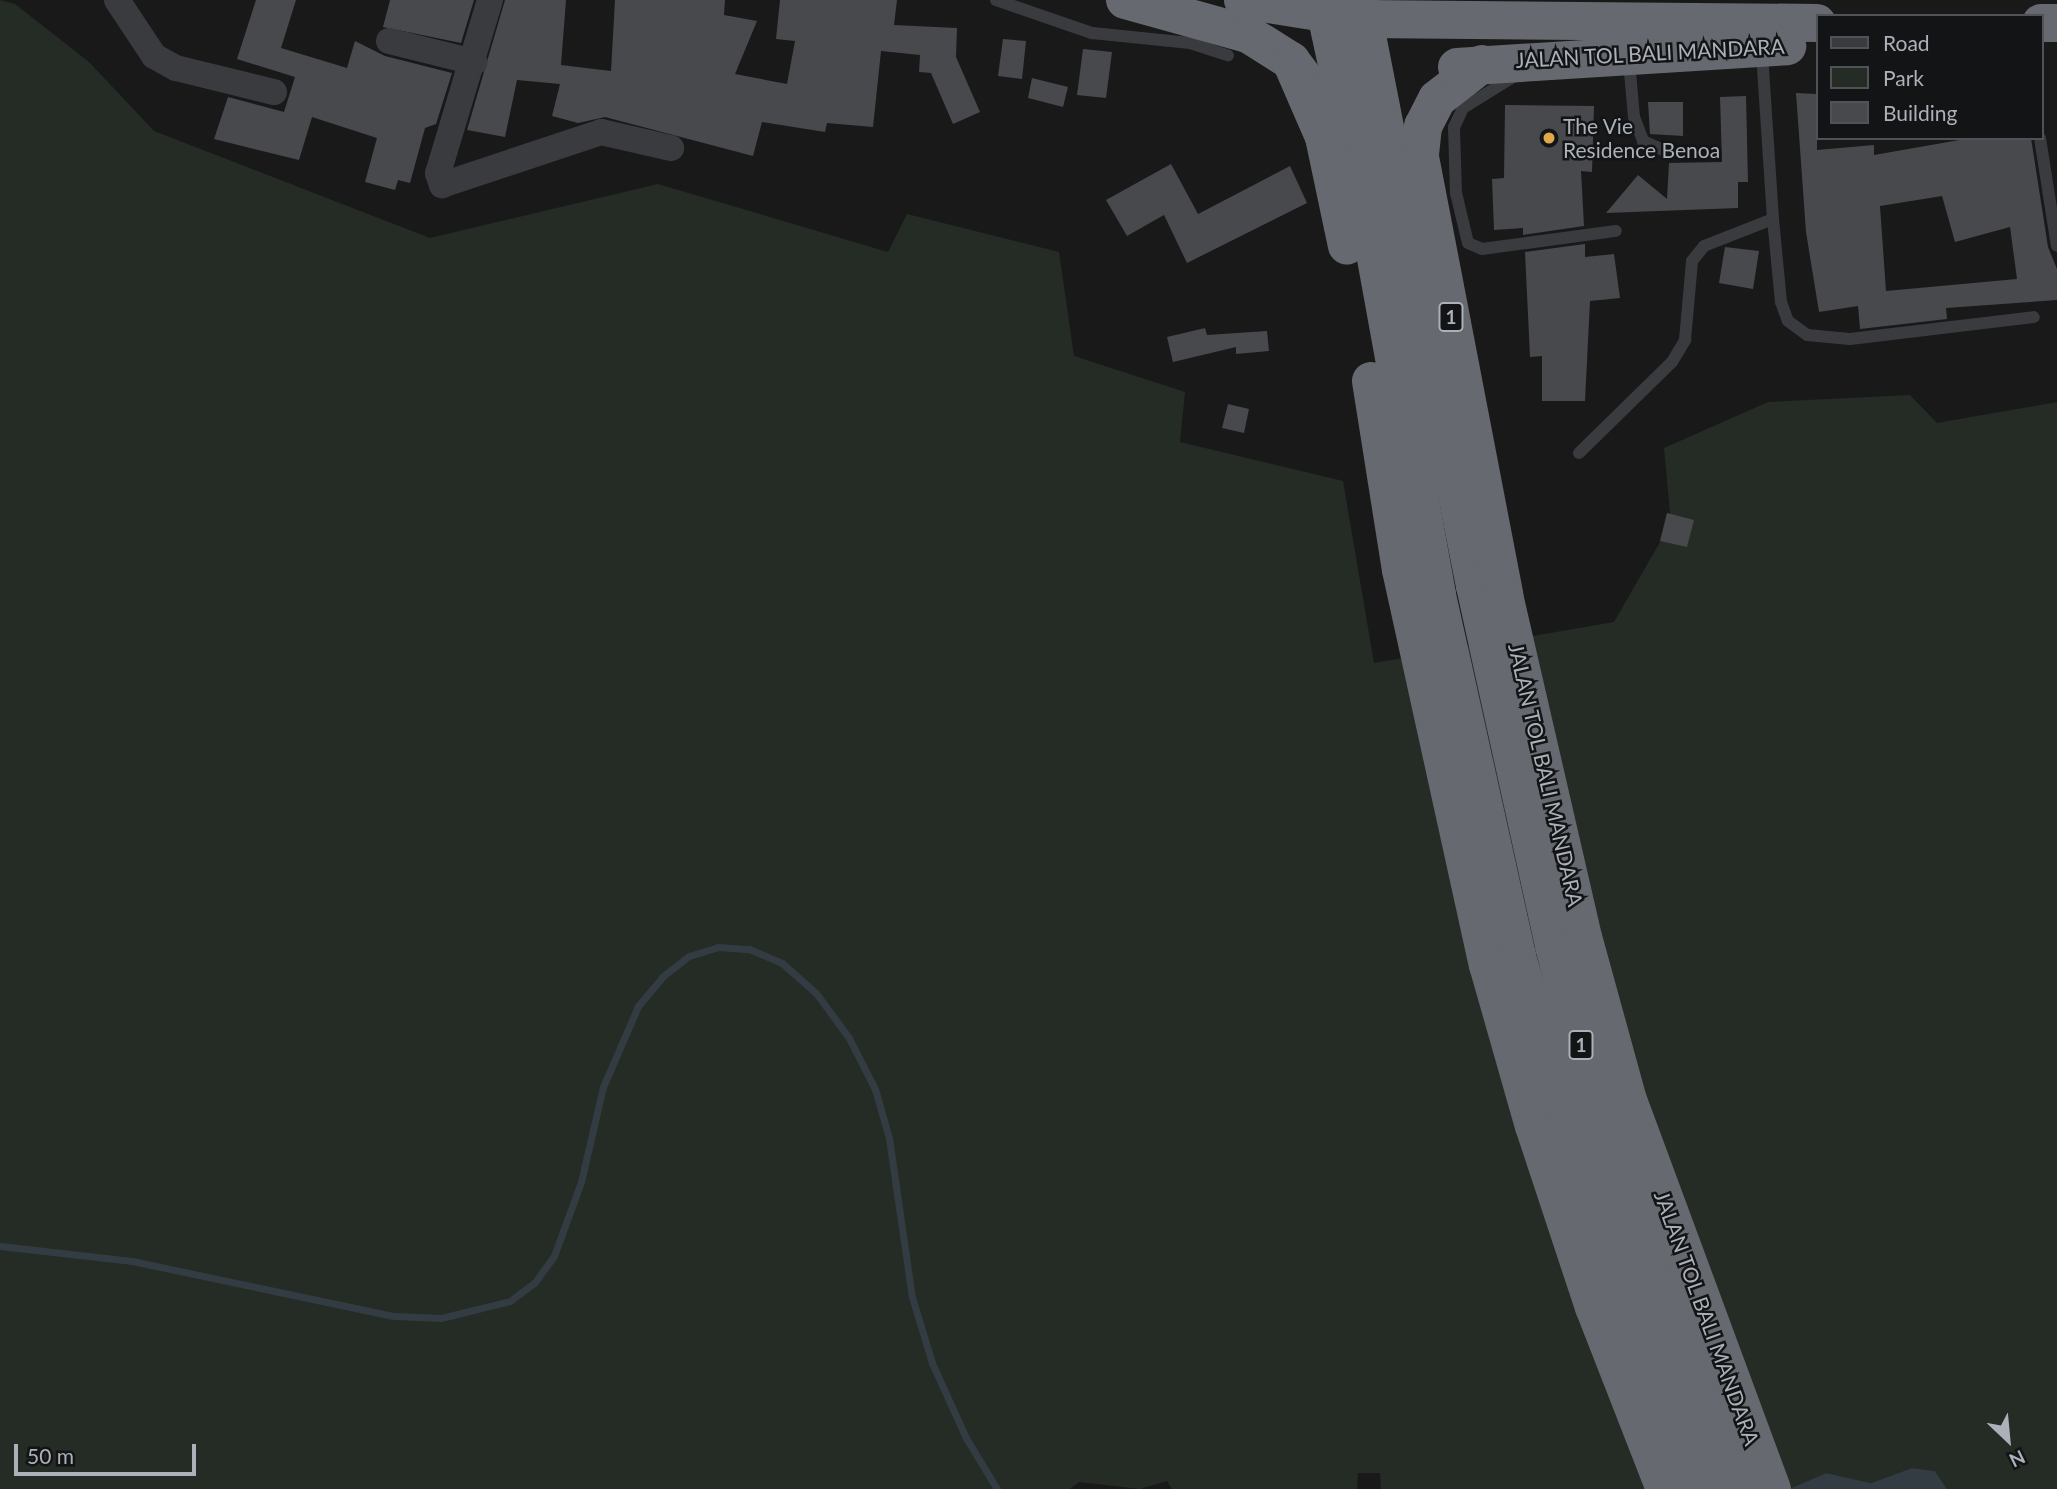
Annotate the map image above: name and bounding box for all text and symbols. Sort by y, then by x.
legend [1815,14,2043,140]
text: Road [1883,30,1930,55]
street label: JALAN TOL BALI MANDARA [1514,33,1786,73]
text: Park [1883,65,1924,90]
text: Building [1883,100,1958,125]
place label: The Vie Residence Benoa [1563,113,1720,163]
marker: The Vie Residence Benoa [1541,130,1557,146]
road number: 1 [1437,302,1465,332]
street label: JALAN TOL BALI MANDARA [1503,640,1589,910]
road number: 1 [1567,1030,1595,1060]
street label: JALAN TOL BALI MANDARA [1649,1187,1765,1449]
north arrow [1973,1405,2043,1475]
scale bar [18,1430,200,1474]
text: 50 m [27,1443,74,1468]
text: N [2006,1446,2029,1473]

